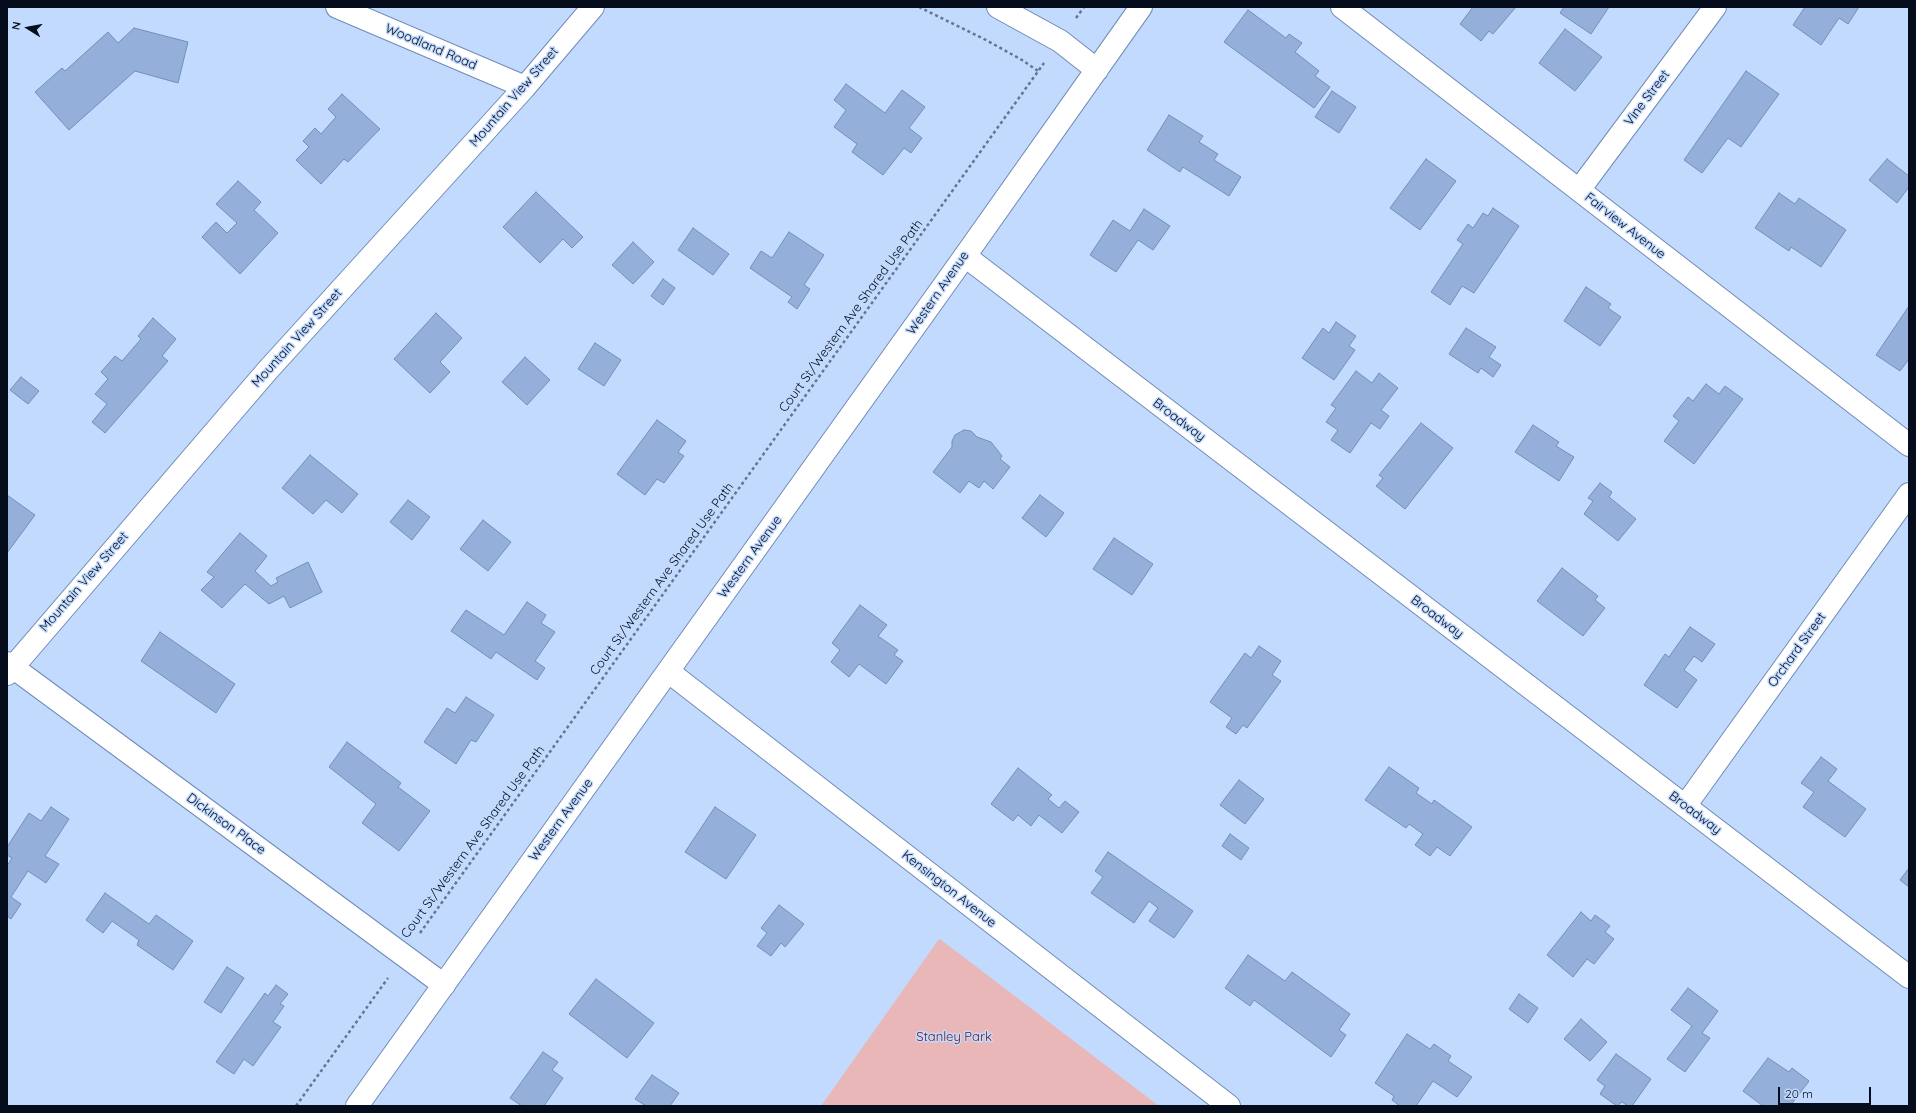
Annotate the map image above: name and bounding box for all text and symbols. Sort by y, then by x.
north arrow [8,8,48,48]
text: N [9,20,24,31]
street label: Woodland Road [383,21,479,73]
street label: Mountain View Street [466,44,562,150]
street label: Vine Street [1621,67,1673,129]
street label: Fairview Avenue [1582,190,1668,262]
street label: Court St/Western Ave Shared Use Path [776,217,926,415]
street label: Western Avenue [903,248,973,338]
street label: Mountain View Street [249,285,345,391]
street label: Broadway [1150,395,1208,445]
street label: Court St/Western Ave Shared Use Path [587,480,737,678]
street label: Western Avenue [715,513,785,601]
street label: Mountain View Street [36,529,132,635]
street label: Broadway [1408,592,1466,642]
street label: Orchard Street [1765,610,1829,690]
street label: Court St/Western Ave Shared Use Path [398,743,548,941]
street label: Western Avenue [526,776,596,864]
street label: Broadway [1666,788,1724,838]
street label: Dickinson Place [183,790,269,858]
street label: Kensington Avenue [899,847,999,931]
park label: Stanley Park [916,1029,992,1045]
scale bar [1780,1079,1873,1105]
text: 20 m [1785,1086,1813,1101]

